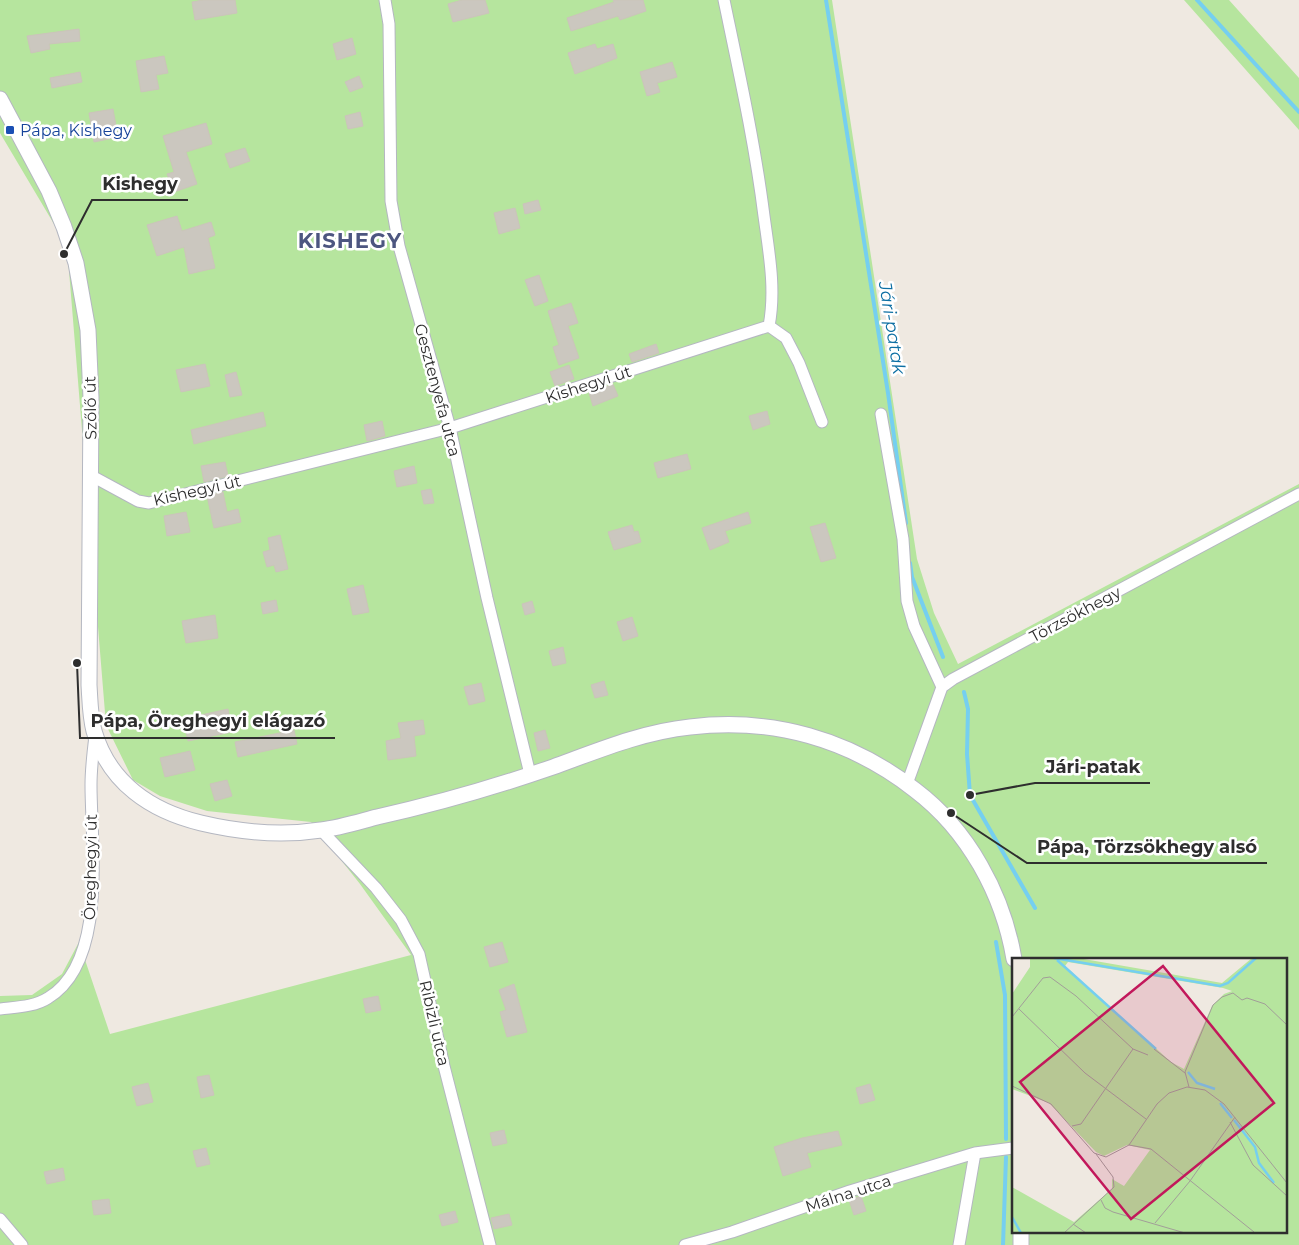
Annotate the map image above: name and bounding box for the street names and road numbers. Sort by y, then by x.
street label: Gesztenyefa utca [411,322,464,459]
street label: Kishegyi út [543,361,634,407]
street label: Szőlő út [80,375,101,440]
street label: Kishegyi út [151,471,243,510]
street label: Törzsökhegy [1026,582,1124,646]
street label: Öreghegyi út [79,813,101,920]
street label: Ribizli utca [415,978,454,1068]
street label: Málna utca [803,1171,893,1216]

